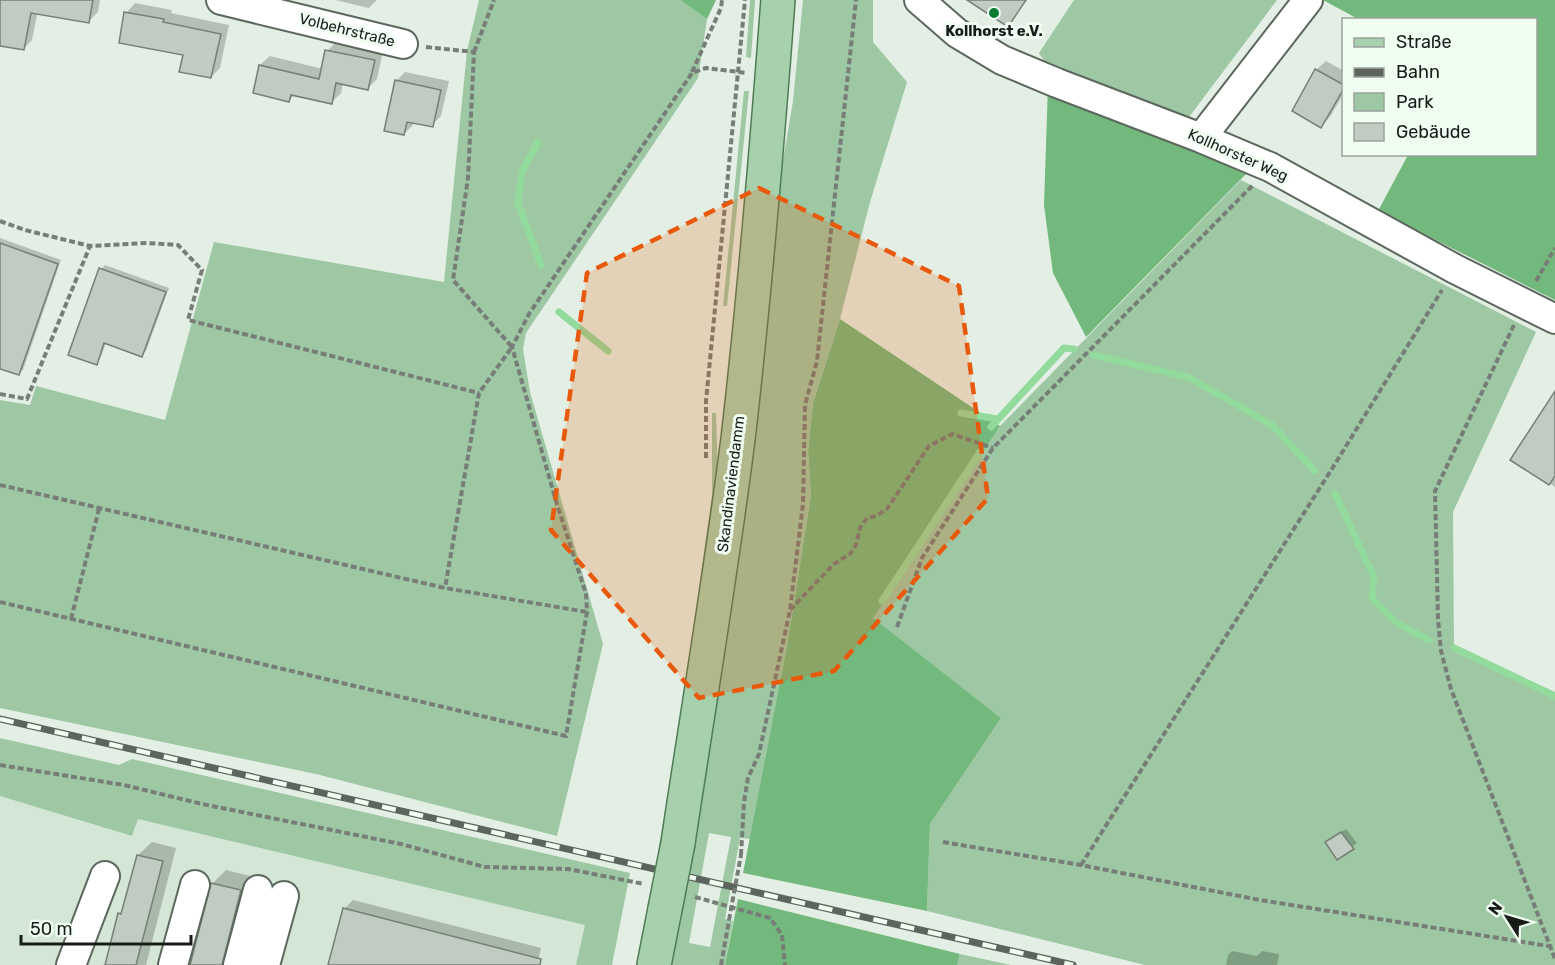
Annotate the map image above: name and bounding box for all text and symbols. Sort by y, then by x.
marker: Kollhorst e.V. [987,6,1001,20]
street label: Volbehrstraße [297,9,397,51]
legend [1342,18,1537,156]
place label: Kollhorst e.V. [945,22,1043,40]
text: Straße [1396,31,1452,53]
text: Bahn [1396,61,1440,83]
text: Park [1396,91,1434,113]
text: Gebäude [1396,121,1471,143]
street label: Kollhorster Weg [1185,125,1291,185]
street label: Skandinaviendamm [714,415,748,553]
north arrow [1477,887,1537,947]
text: N [1484,898,1506,919]
scale bar [21,908,190,946]
text: 50 m [30,918,73,940]

